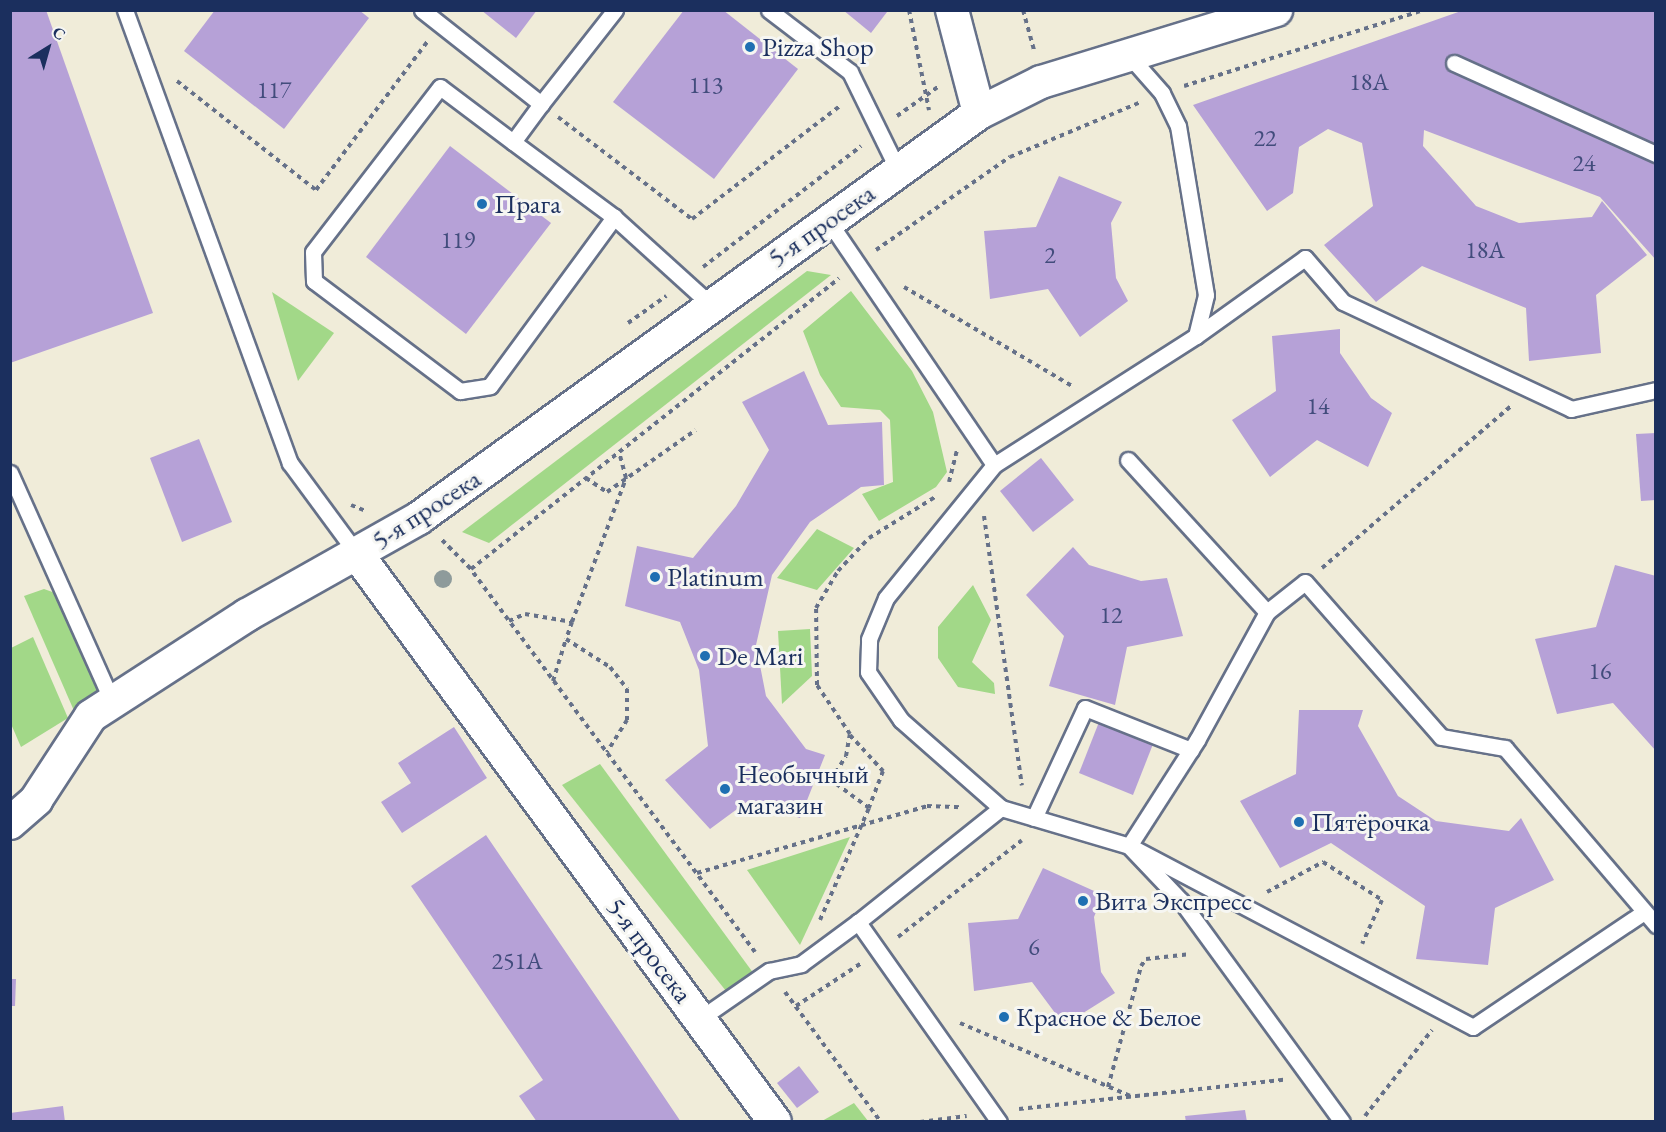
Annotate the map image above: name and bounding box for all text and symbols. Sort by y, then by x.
north arrow [18,18,78,78]
text: С [48,21,70,45]
place label: Pizza Shop [762,31,874,63]
marker: Pizza Shop [743,40,757,54]
house number: 18А [1349,68,1389,96]
house number: 113 [689,71,723,99]
house number: 117 [257,76,291,104]
house number: 22 [1253,124,1277,152]
house number: 24 [1572,149,1596,177]
street label: 5-я просека [761,176,881,274]
place label: Прага [494,188,561,220]
marker: Прага [475,197,489,211]
house number: 119 [441,226,475,254]
house number: 18А [1465,236,1505,264]
house number: 2 [1044,241,1056,269]
house number: 14 [1306,392,1330,420]
street label: 5-я просека [366,462,486,556]
place label: Platinum [667,561,764,593]
marker: Platinum [648,570,662,584]
house number: 12 [1099,601,1123,629]
place label: De Mari [717,640,803,672]
marker: De Mari [698,649,712,663]
house number: 16 [1588,657,1612,685]
place label: Необычный магазин [737,757,869,820]
marker: Необычный магазин [718,782,732,796]
place label: Пятёрочка [1311,806,1430,838]
marker: Пятёрочка [1292,815,1306,829]
place label: Вита Экспресс [1095,885,1252,917]
street label: 5-я просека [600,891,700,1009]
marker: Вита Экспресс [1076,894,1090,908]
house number: 6 [1028,933,1040,961]
house number: 251А [491,947,543,975]
place label: Красное & Белое [1016,1001,1201,1033]
marker: Красное & Белое [997,1010,1011,1024]

